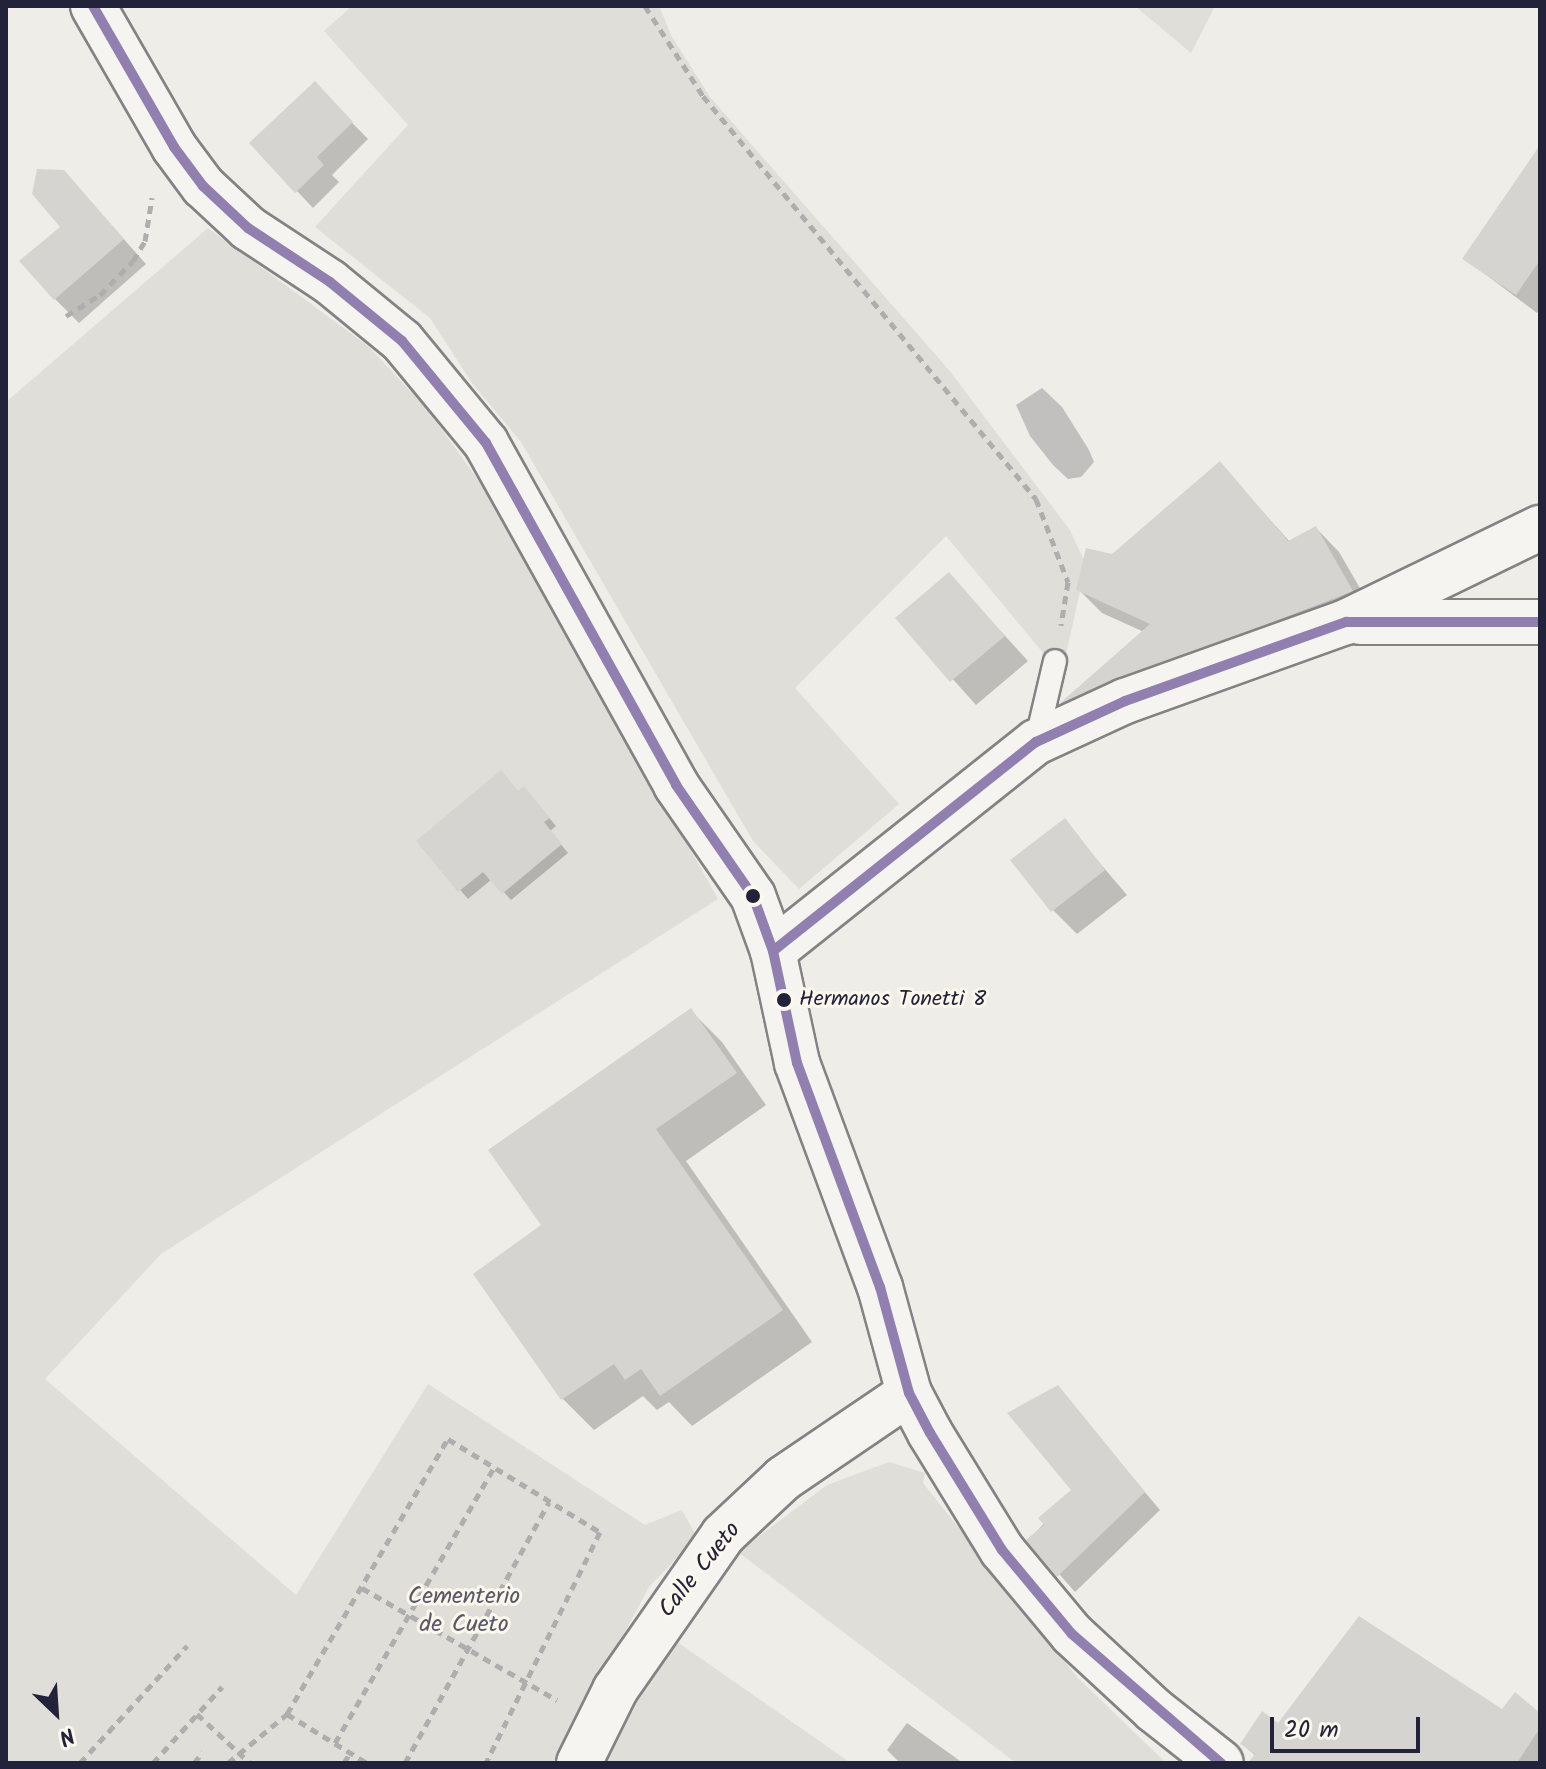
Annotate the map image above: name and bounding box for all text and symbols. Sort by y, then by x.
unlabelled marker [745,888,761,904]
place label: Hermanos Tonetti 8 [799,987,986,1013]
marker: Hermanos Tonetti 8 [776,992,792,1008]
street label: Calle Cueto [653,1516,747,1624]
park label: Cementerio de Cueto [408,1583,520,1639]
north arrow [16,1673,96,1753]
scale bar [1274,1701,1424,1751]
text: 20 m [1284,1711,1339,1750]
text: N [53,1716,80,1754]

